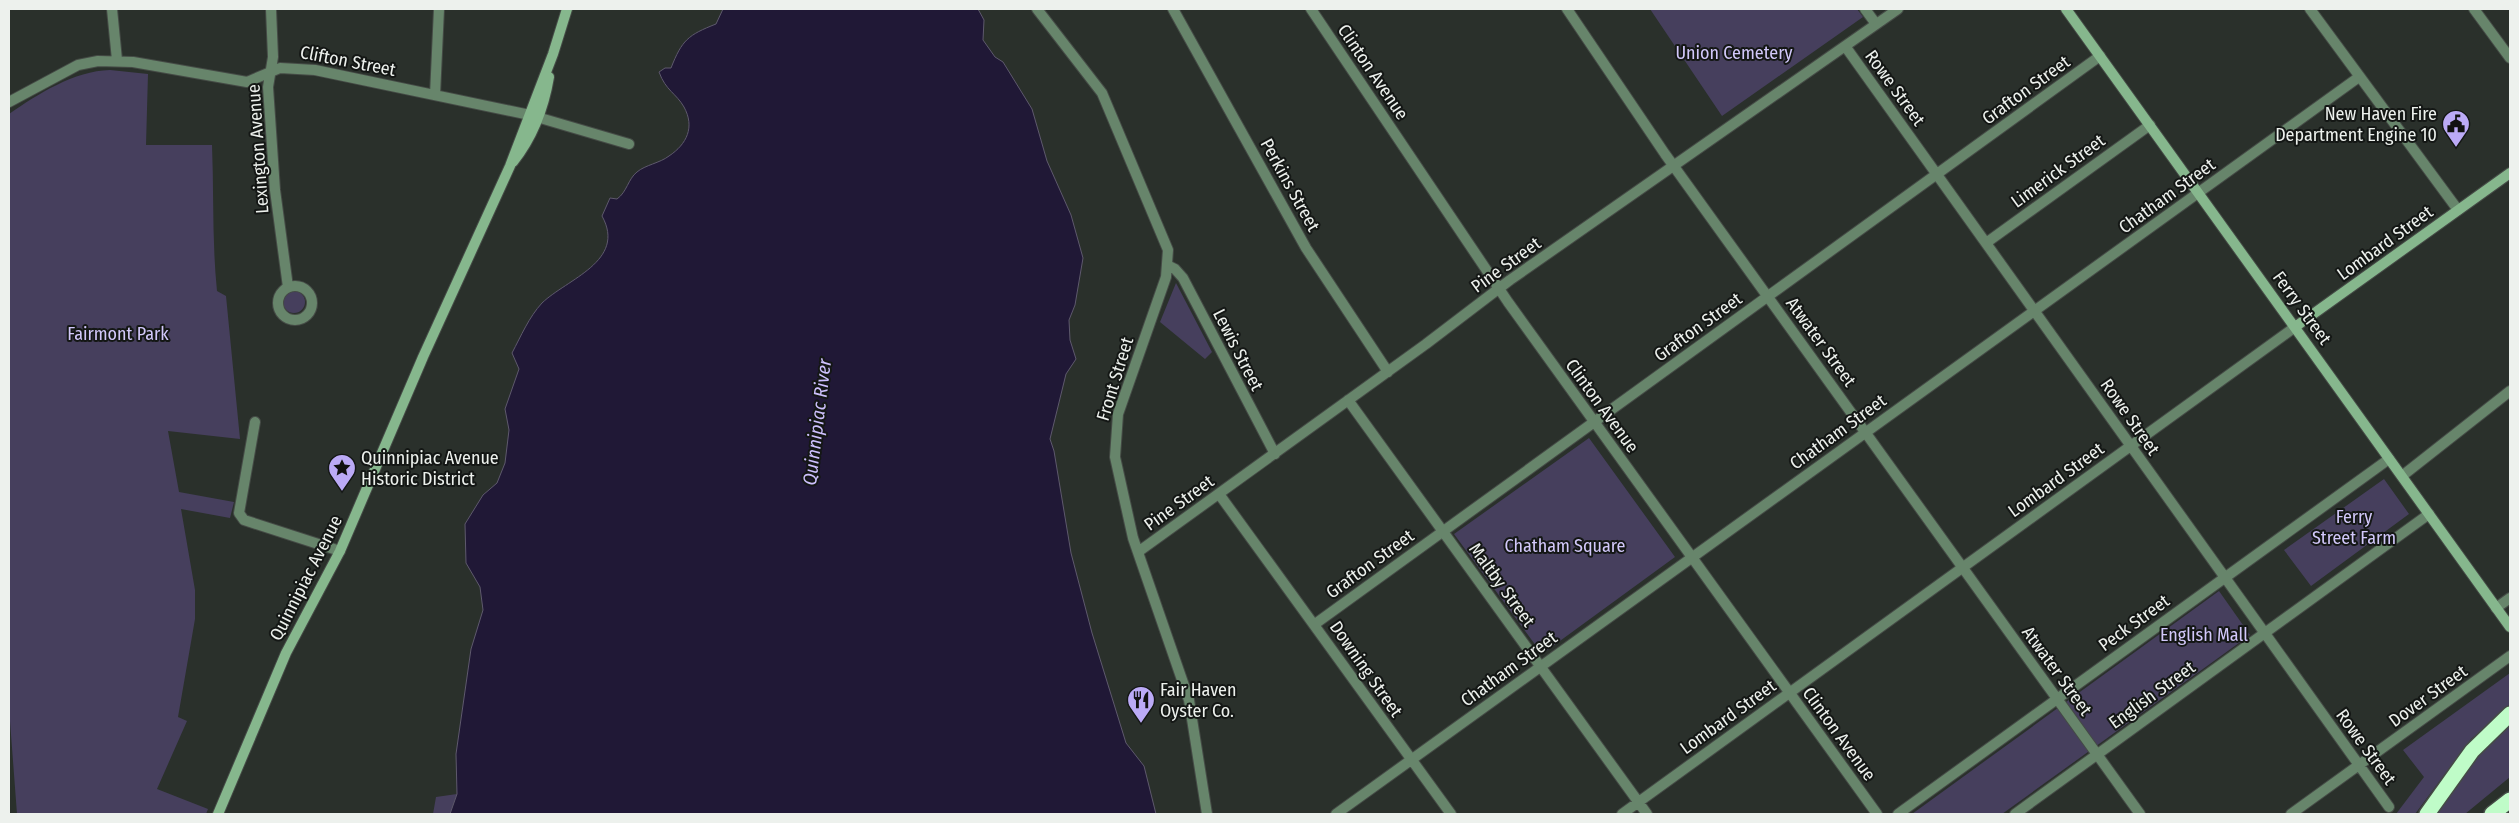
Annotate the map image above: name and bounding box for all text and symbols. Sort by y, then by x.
street label: Clinton Avenue [1333,20,1413,124]
street label: Clifton Street [298,41,398,81]
park label: Union Cemetery [1675,42,1793,64]
street label: Rowe Street [1860,46,1930,130]
street label: Grafton Street [1978,51,2074,129]
street label: Lexington Avenue [243,84,273,214]
place label: New Haven Fire Department Engine 10 [2275,103,2437,146]
public building icon: New Haven Fire Department Engine 10 [2441,109,2471,148]
street label: Limerick Street [2007,130,2109,212]
street label: Perkins Street [1255,135,1325,235]
street label: Chatham Street [2115,154,2220,238]
street label: Lombard Street [2333,201,2437,285]
street label: Pine Street [1467,232,1545,298]
street label: Ferry Street [2268,267,2336,349]
street label: Grafton Street [1650,288,1746,366]
street label: Atwater Street [1781,293,1861,391]
street label: Lewis Street [1208,305,1268,395]
park label: Fairmont Park [67,323,169,345]
street label: Front Street [1092,334,1138,424]
street label: Clinton Avenue [1561,355,1643,457]
water label: Quinnipiac River [798,356,836,487]
street label: Rowe Street [2096,375,2164,460]
street label: Chatham Street [1786,390,1891,474]
street label: Lombard Street [2004,438,2108,522]
place label: Quinnipiac Avenue Historic District [361,447,499,490]
place icon: Quinnipiac Avenue Historic District [327,453,357,492]
street label: Pine Street [1140,470,1218,536]
park label: Ferry Street Farm [2312,506,2396,549]
street label: Quinnipiac Avenue [265,512,347,644]
street label: Grafton Street [1322,525,1418,603]
park label: Chatham Square [1504,535,1626,557]
street label: Maltby Street [1464,539,1540,631]
street label: Peck Street [2094,590,2174,656]
street label: Downing Street [1325,617,1407,721]
street label: Atwater Street [2017,622,2097,720]
park label: English Mall [2160,624,2248,646]
street label: Chatham Street [1457,627,1562,711]
street label: English Street [2105,656,2199,734]
street label: Dover Street [2385,660,2472,732]
street label: Lombard Street [1676,675,1780,759]
place label: Fair Haven Oyster Co. [1160,679,1236,722]
street label: Clinton Avenue [1798,683,1880,785]
restaurant icon: Fair Haven Oyster Co. [1126,685,1156,724]
street label: Rowe Street [2331,705,2401,789]

